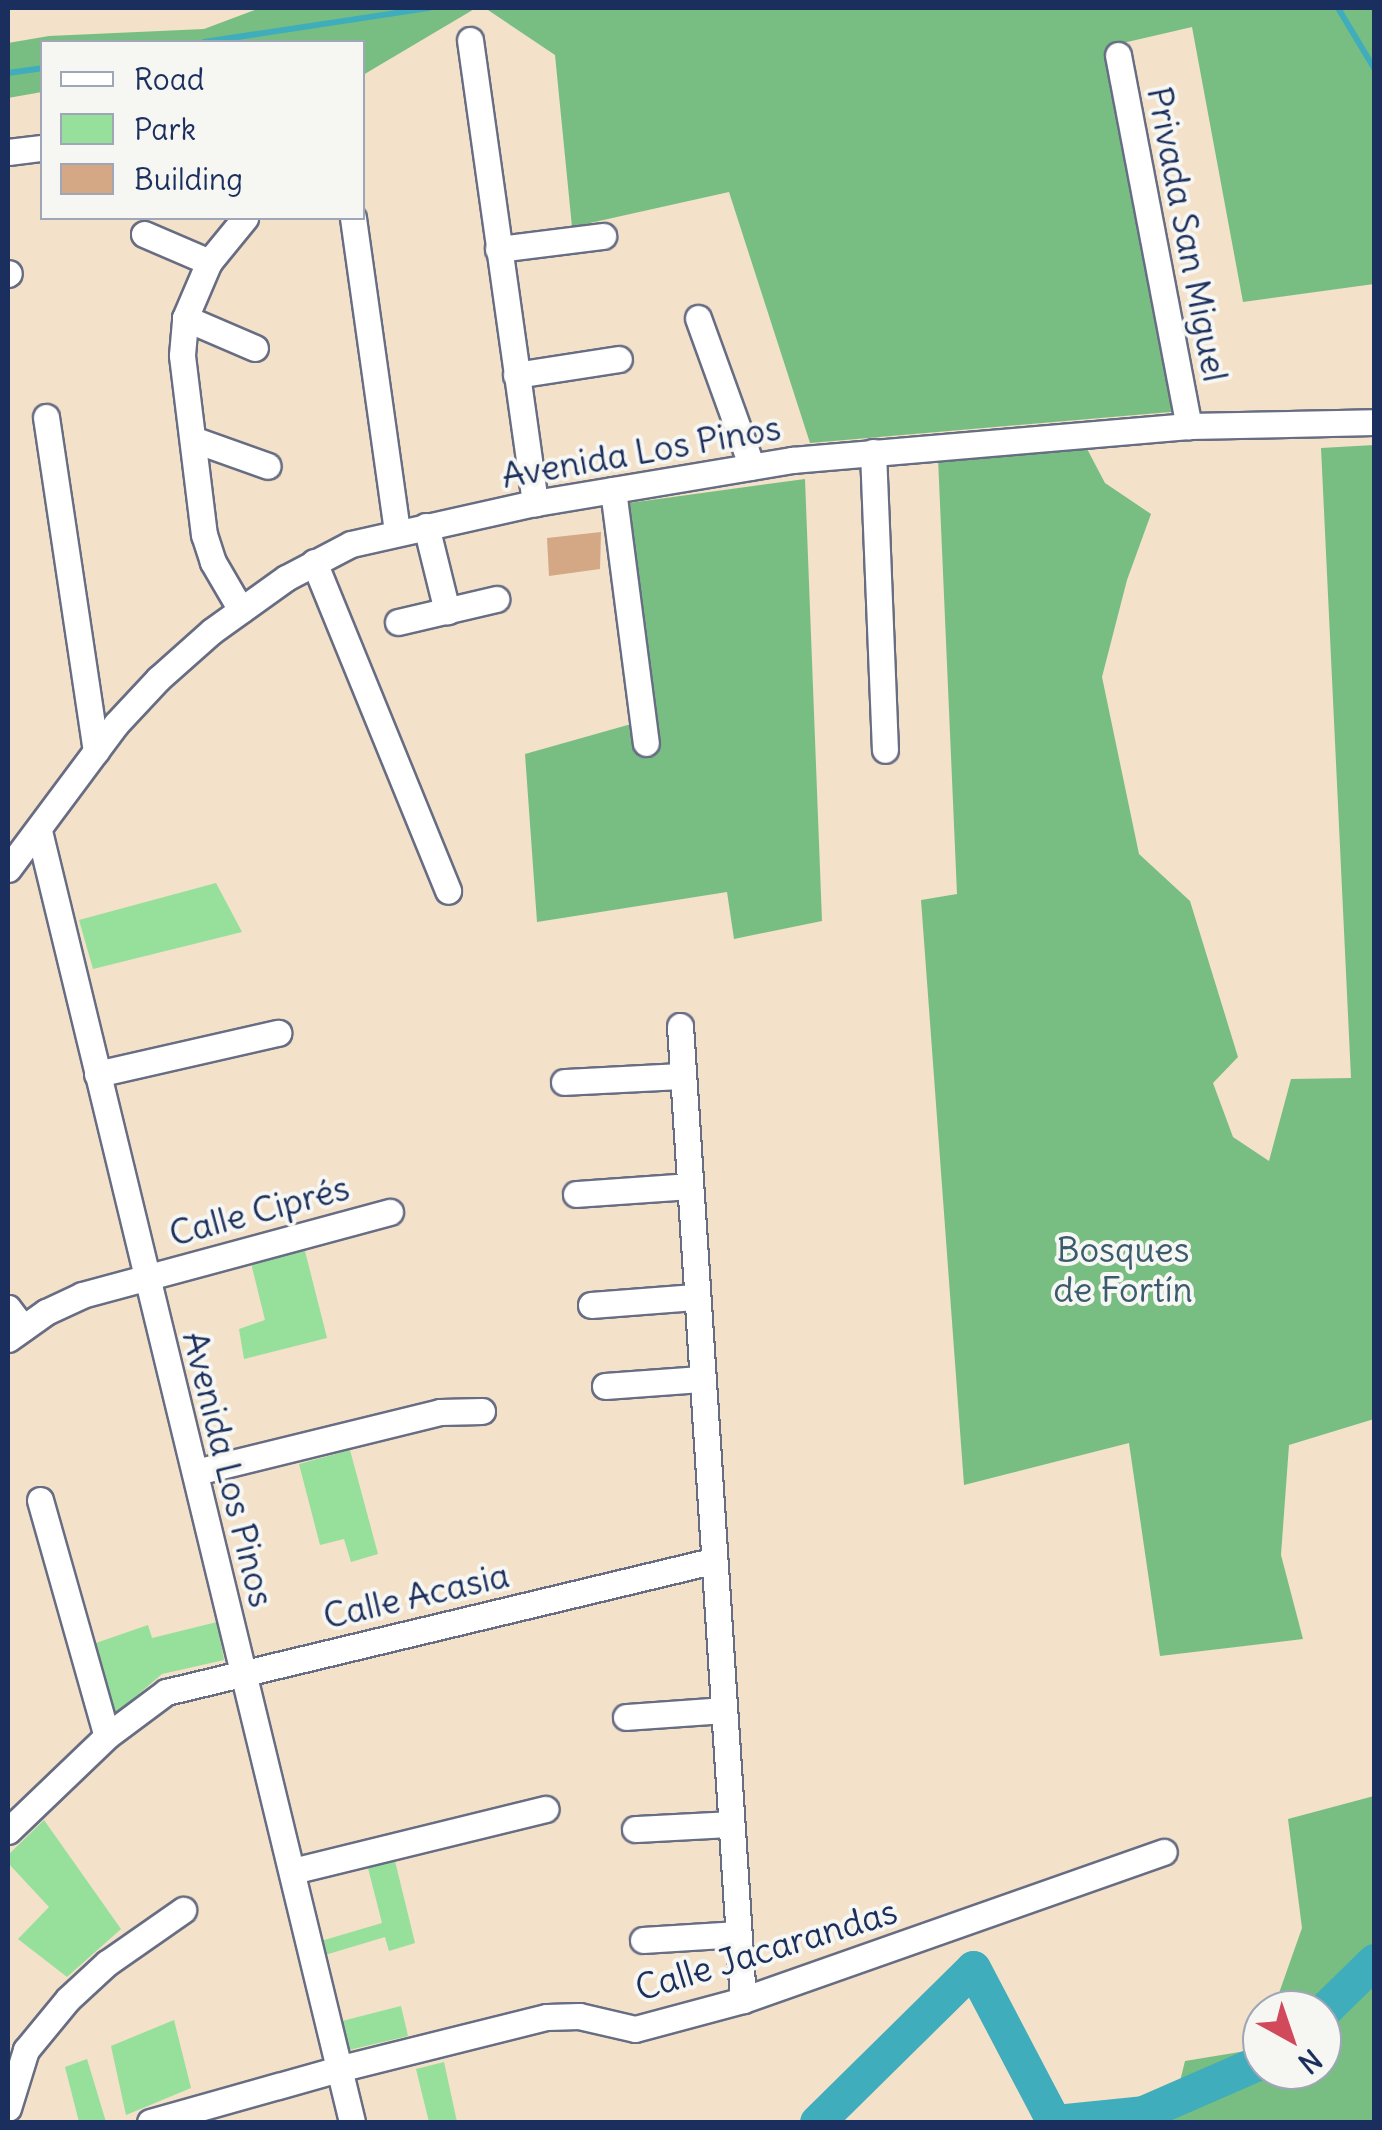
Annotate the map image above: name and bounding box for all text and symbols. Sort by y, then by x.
legend [40,40,365,220]
text: Road [134,60,204,98]
street label: Privada San Miguel [1139,83,1237,385]
text: Park [134,110,196,148]
text: Building [134,160,243,198]
street label: Avenida Los Pinos [498,406,784,496]
street label: Calle Ciprés [164,1166,354,1254]
park label: Bosques de Fortín [1053,1228,1193,1310]
street label: Avenida Los Pinos [174,1327,284,1611]
street label: Calle Acasia [319,1553,513,1637]
street label: Calle Jacarandas [630,1889,902,2009]
north arrow [1242,1990,1342,2090]
text: N [1291,2041,1329,2081]

